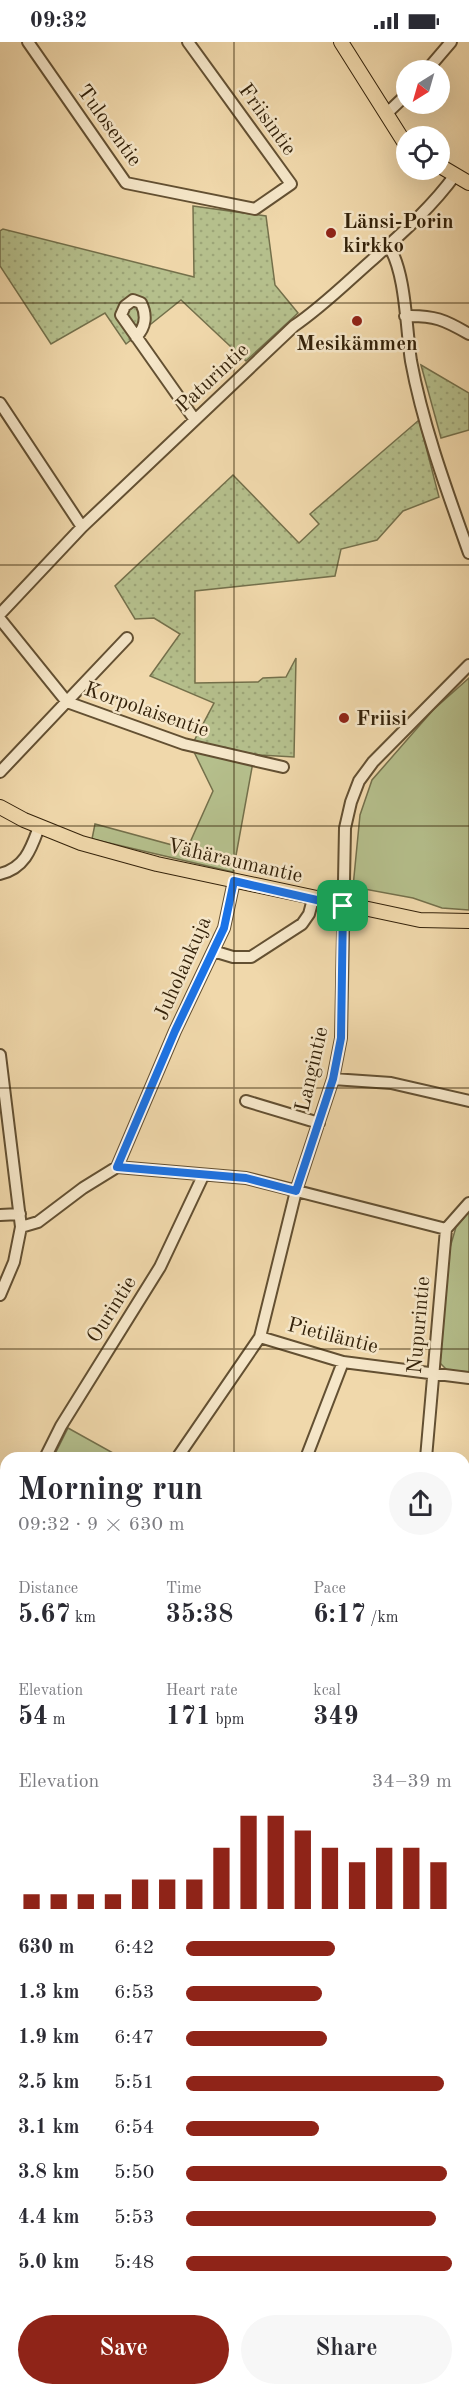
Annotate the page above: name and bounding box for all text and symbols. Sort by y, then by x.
text: 09:32 [30,10,87,32]
north arrow [396,60,450,114]
map controls [396,60,450,180]
street label: Friisintie [234,80,300,160]
street label: Tulosentie [72,81,145,171]
button: locate [396,126,450,180]
place label: Länsi-Porin kirkko [343,212,454,257]
marker: Länsi-Porin kirkko [324,226,338,240]
marker: Mesikämmen [350,314,364,328]
place label: Mesikämmen [296,334,418,355]
street label: Paturintie [173,340,253,417]
street label: Korpolaisentie [81,679,212,742]
place label: Friisi [356,709,407,730]
marker: Friisi [337,711,351,725]
street label: Vähäraumantie [165,836,304,887]
pin [317,880,368,931]
icon: arrive [326,889,359,922]
street label: Juholankuja [151,914,216,1024]
street label: Langintie [292,1025,332,1114]
street label: Ourintie [84,1273,141,1347]
street label: Nupurintie [405,1276,434,1375]
street label: Pietiläntie [285,1315,380,1358]
button: share [389,1472,452,1535]
text: Morning run [18,1474,203,1507]
text: 09:32 · 9 × 630 m [18,1515,185,1535]
text: Distance [18,1581,78,1597]
text: Time [166,1581,201,1597]
text: Pace [313,1581,346,1597]
text: 5.67 [18,1602,71,1628]
text: 35:38 [166,1602,233,1628]
text: 6:17 [313,1602,366,1628]
text: km [71,1610,96,1626]
text: /km [366,1610,399,1626]
text: Elevation [18,1683,83,1699]
text: Heart rate [166,1683,238,1699]
text: kcal [313,1683,341,1699]
text: 54 [18,1704,48,1730]
text: 171 [166,1704,211,1730]
text: 349 [313,1704,359,1730]
text: m [48,1712,65,1728]
text: bpm [211,1712,245,1728]
text: Elevation [18,1772,99,1792]
text: 34–39 m [372,1772,452,1792]
text: 630 m [18,1938,74,1958]
text: 6:42 [114,1938,154,1958]
text: 1.3 km [18,1983,80,2003]
text: 6:53 [114,1983,154,2003]
text: 1.9 km [18,2028,80,2048]
text: 6:47 [114,2028,154,2048]
text: 2.5 km [18,2073,80,2093]
text: 5:51 [114,2073,154,2093]
text: 3.1 km [18,2118,80,2138]
text: 6:54 [114,2118,154,2138]
text: 3.8 km [18,2163,80,2183]
text: 5:50 [114,2163,154,2183]
text: 4.4 km [18,2208,80,2228]
text: 5:53 [114,2208,154,2228]
text: 5.0 km [18,2253,80,2273]
text: 5:48 [114,2253,154,2273]
button: Save [18,2315,229,2384]
button: Share [241,2315,452,2384]

